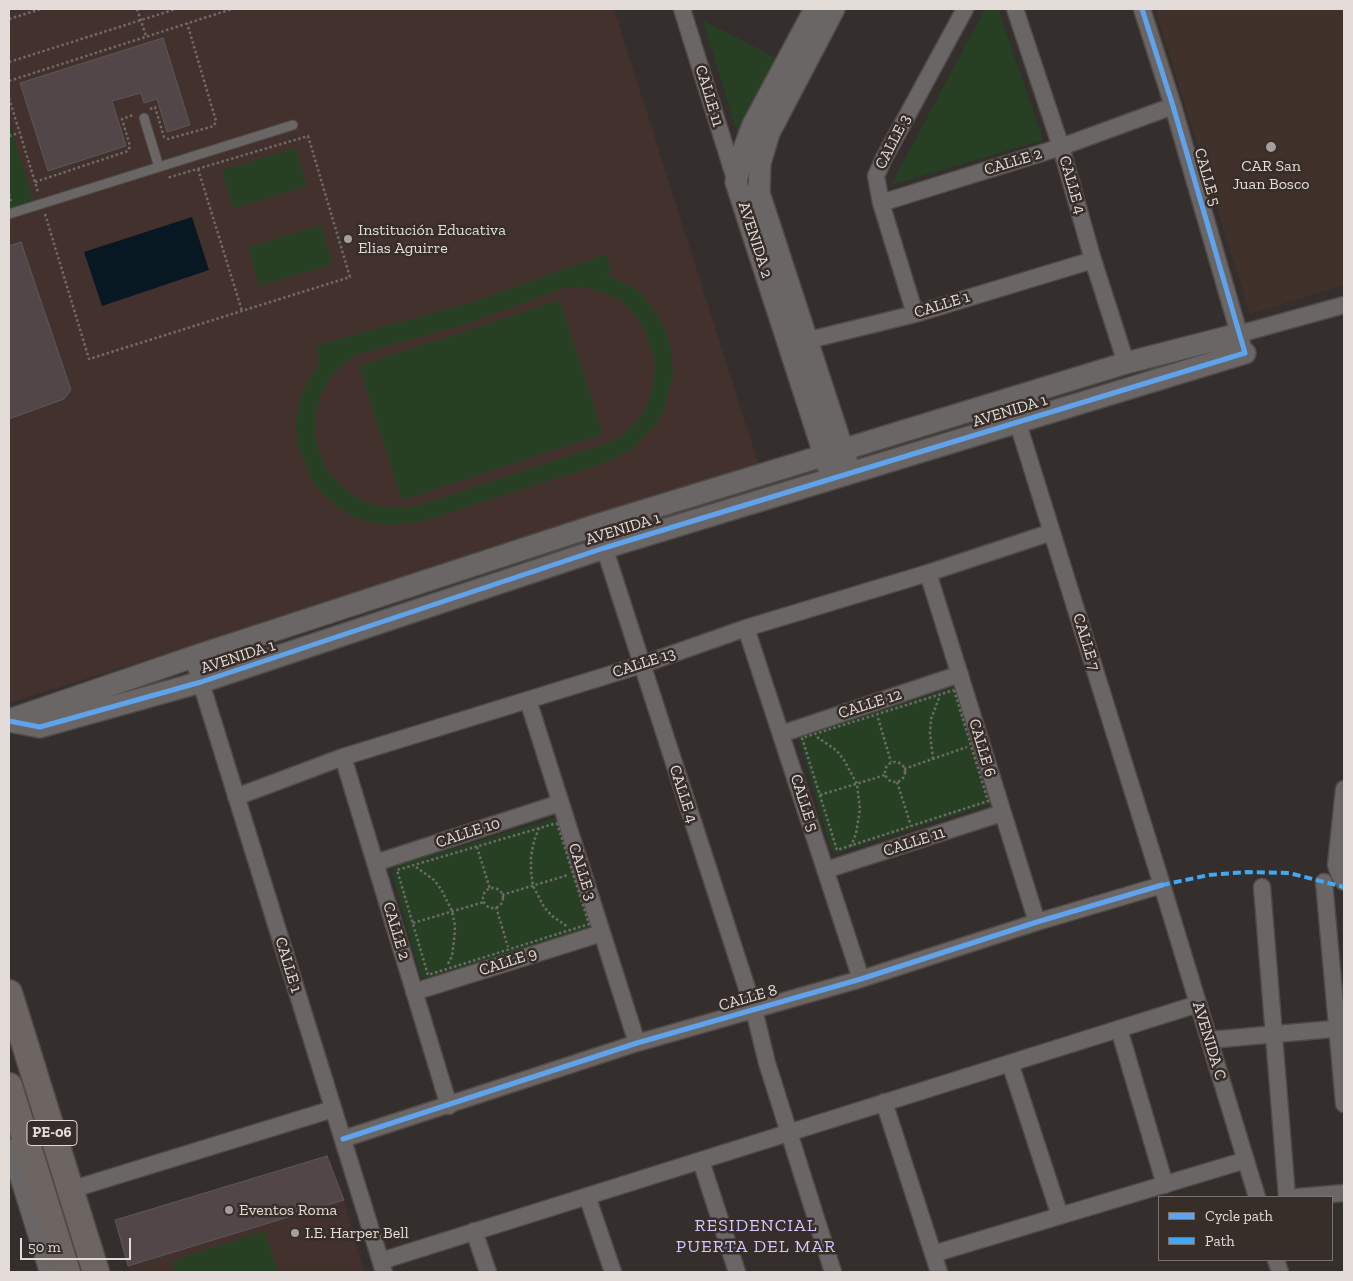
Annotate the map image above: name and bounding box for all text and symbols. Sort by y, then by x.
street label: CALLE 11 [691,63,727,129]
street label: CALLE 3 [871,111,915,173]
marker: CAR San Juan Bosco [1264,140,1278,154]
street label: CALLE 2 [982,144,1044,180]
street label: CALLE 5 [1190,146,1224,208]
street label: CALLE 4 [1055,154,1089,216]
place label: CAR San Juan Bosco [1233,156,1309,194]
street label: AVENIDA 2 [734,199,776,281]
place label: Institución Educativa Elias Aguirre [358,220,506,258]
marker: Institución Educativa Elias Aguirre [342,233,354,245]
street label: CALLE 1 [912,287,972,323]
street label: AVENIDA 1 [970,391,1050,431]
street label: AVENIDA 1 [583,509,663,549]
street label: CALLE 7 [1068,611,1104,673]
street label: AVENIDA 1 [198,636,278,678]
street label: CALLE 13 [610,644,678,682]
street label: CALLE 12 [836,685,904,723]
street label: CALLE 6 [964,717,1000,779]
street label: CALLE 4 [665,763,701,825]
street label: CALLE 5 [786,772,822,834]
street label: CALLE 10 [433,814,503,852]
street label: CALLE 11 [881,823,947,861]
street label: CALLE 3 [564,841,600,903]
street label: CALLE 2 [378,900,414,962]
street label: CALLE 1 [270,935,306,995]
street label: CALLE 9 [477,944,539,980]
street label: CALLE 8 [717,981,779,1015]
street label: AVENIDA C [1188,999,1230,1083]
road number: PE-06 [27,1120,77,1146]
legend [1158,1196,1333,1261]
place label: Eventos Roma [239,1200,337,1220]
marker: Eventos Roma [223,1204,235,1216]
text: Cycle path [1205,1207,1273,1225]
district label: RESIDENCIAL PUERTA DEL MAR [674,1215,838,1258]
place label: I.E. Harper Bell [305,1223,409,1243]
marker: I.E. Harper Bell [289,1227,301,1239]
scale bar [22,1228,134,1260]
text: Path [1205,1232,1235,1250]
text: 50 m [28,1238,61,1256]

